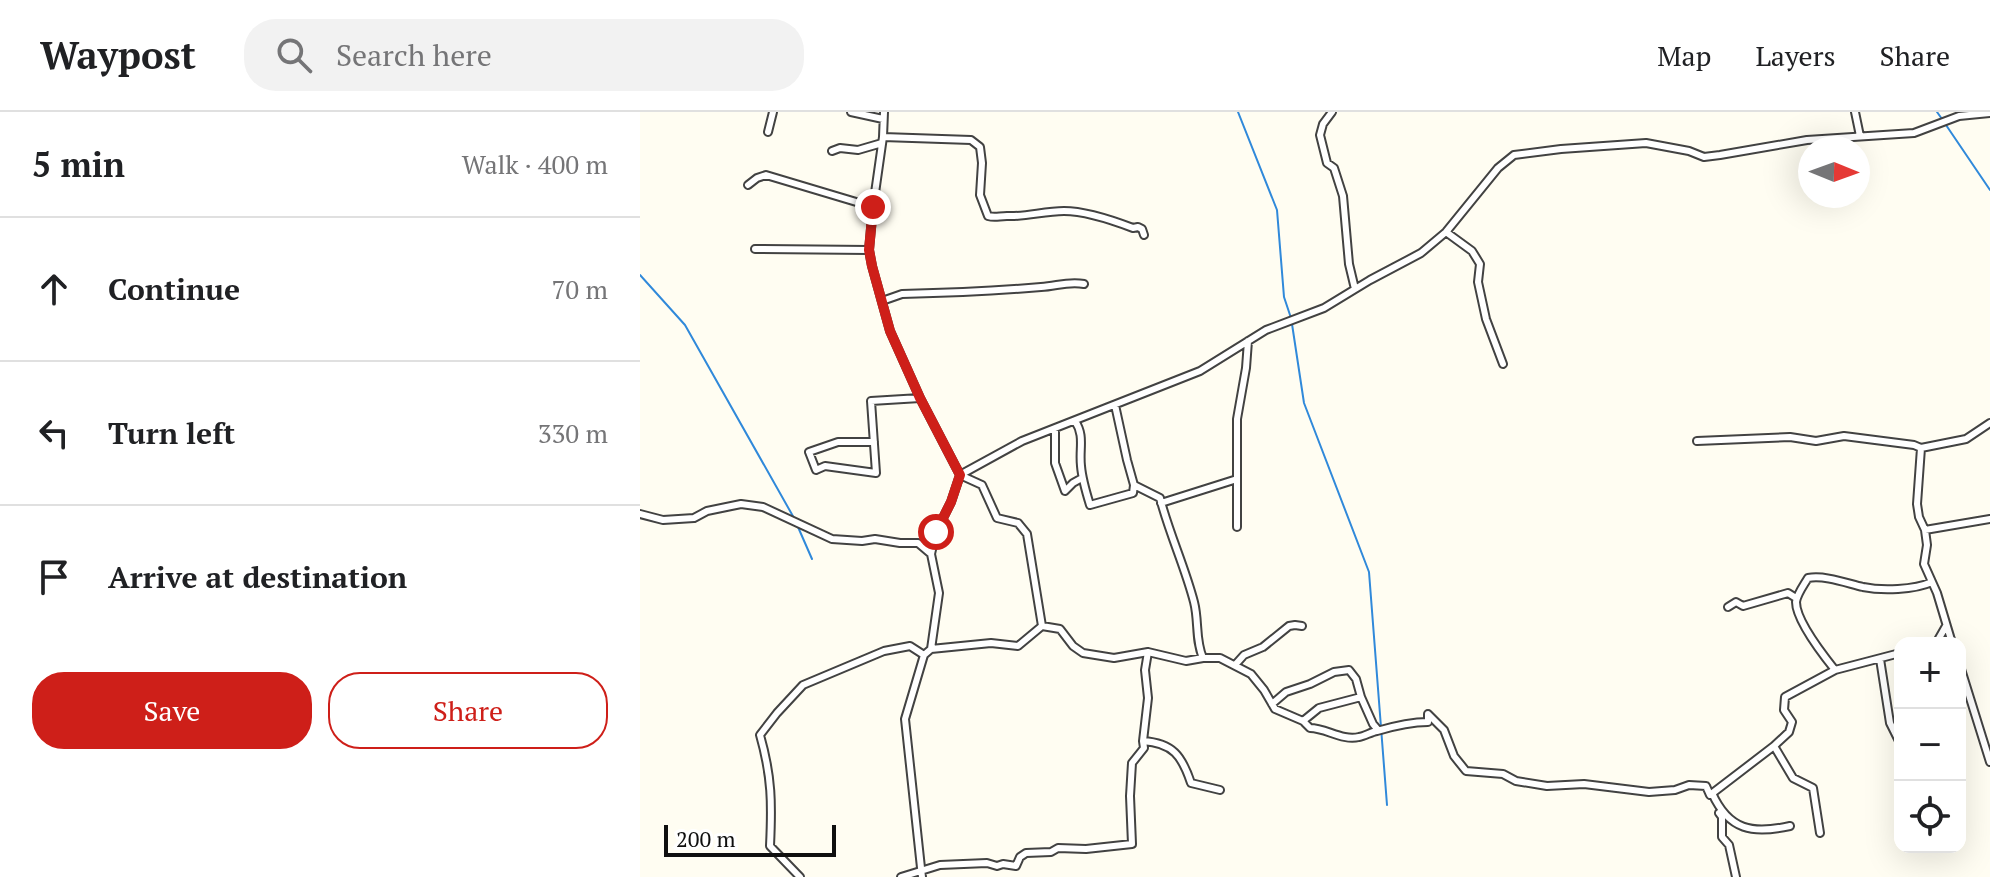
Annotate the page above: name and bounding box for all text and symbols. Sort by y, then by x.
search box [244,19,804,91]
text: Waypost [40,30,196,80]
icon: search [272,33,316,77]
text: Search here [336,35,492,75]
text: Map [1657,37,1711,74]
text: Layers [1755,37,1836,74]
text: Share [1880,37,1950,74]
north arrow [1798,136,1870,208]
text: 5 min [32,142,125,187]
text: Walk · 400 m [462,147,608,181]
route end [855,189,891,225]
icon: ahead [32,267,76,311]
text: Continue [108,269,240,309]
text: 70 m [552,272,608,306]
icon: left [32,411,76,455]
text: Turn left [108,413,235,453]
text: 330 m [538,416,608,450]
route start [918,514,954,550]
icon: arrive [32,555,76,599]
text: Arrive at destination [108,557,407,597]
map controls [1894,637,1966,853]
button: + [1894,637,1966,709]
button: Save [32,672,312,749]
button: Share [328,672,608,749]
button: − [1894,709,1966,781]
button: locate [1894,781,1966,853]
scale bar [664,821,836,857]
text: 200 m [676,824,736,853]

